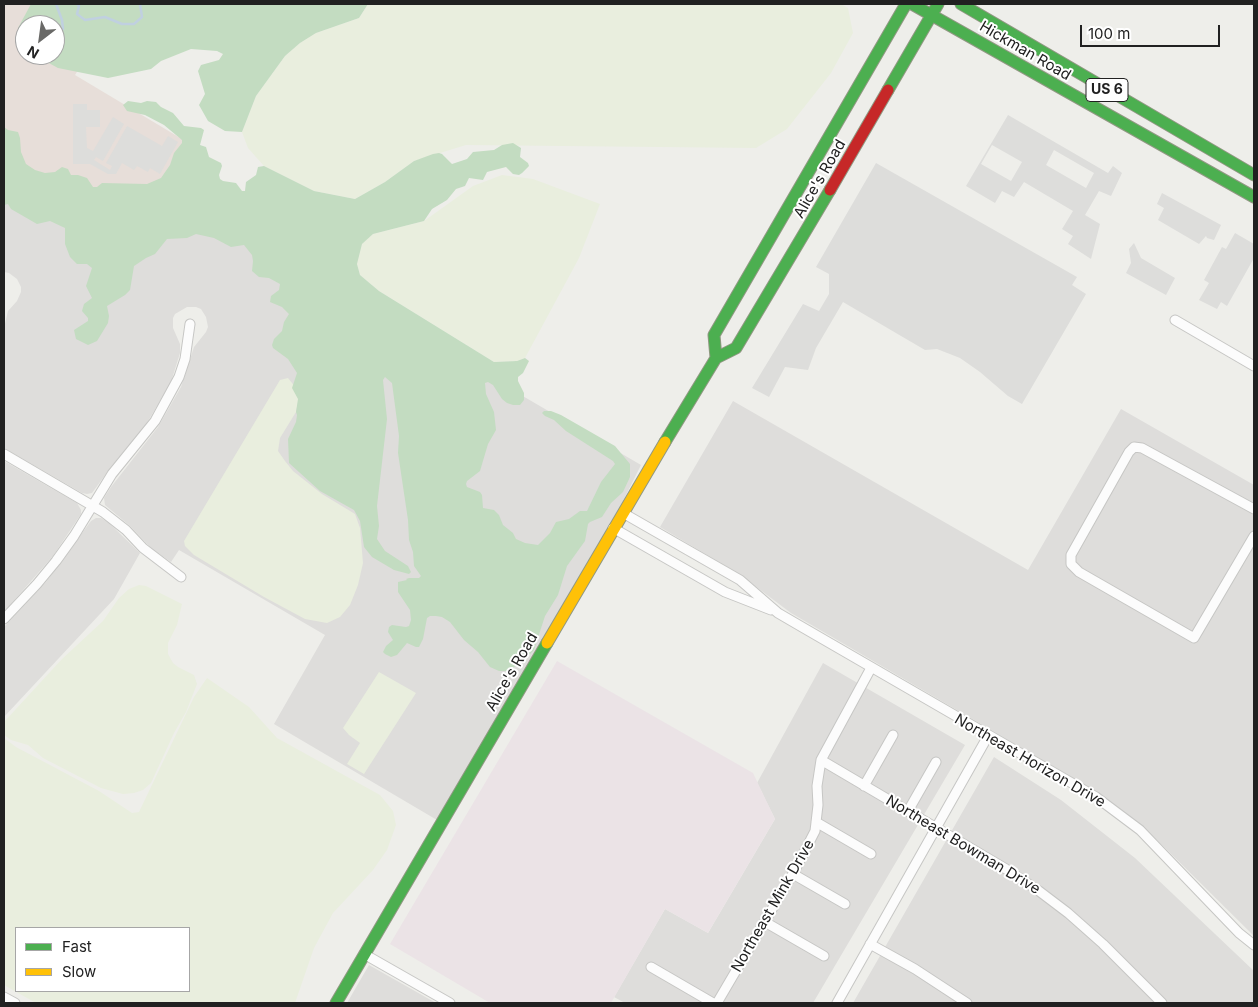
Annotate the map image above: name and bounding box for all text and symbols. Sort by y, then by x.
north arrow [15,15,65,65]
scale bar [1083,15,1223,47]
street label: Hickman Road [976,18,1074,84]
text: 100 m [1088,24,1130,43]
text: N [24,43,42,63]
road number: US 6 [1086,78,1128,102]
street label: Alice's Road [790,137,850,221]
street label: Alice's Road [482,630,542,714]
street label: Northeast Horizon Drive [951,710,1109,812]
street label: Northeast Bowman Drive [883,792,1043,898]
street label: Northeast Mink Drive [728,837,818,975]
legend [15,927,190,992]
text: Fast [62,937,92,956]
text: Slow [62,962,96,981]

